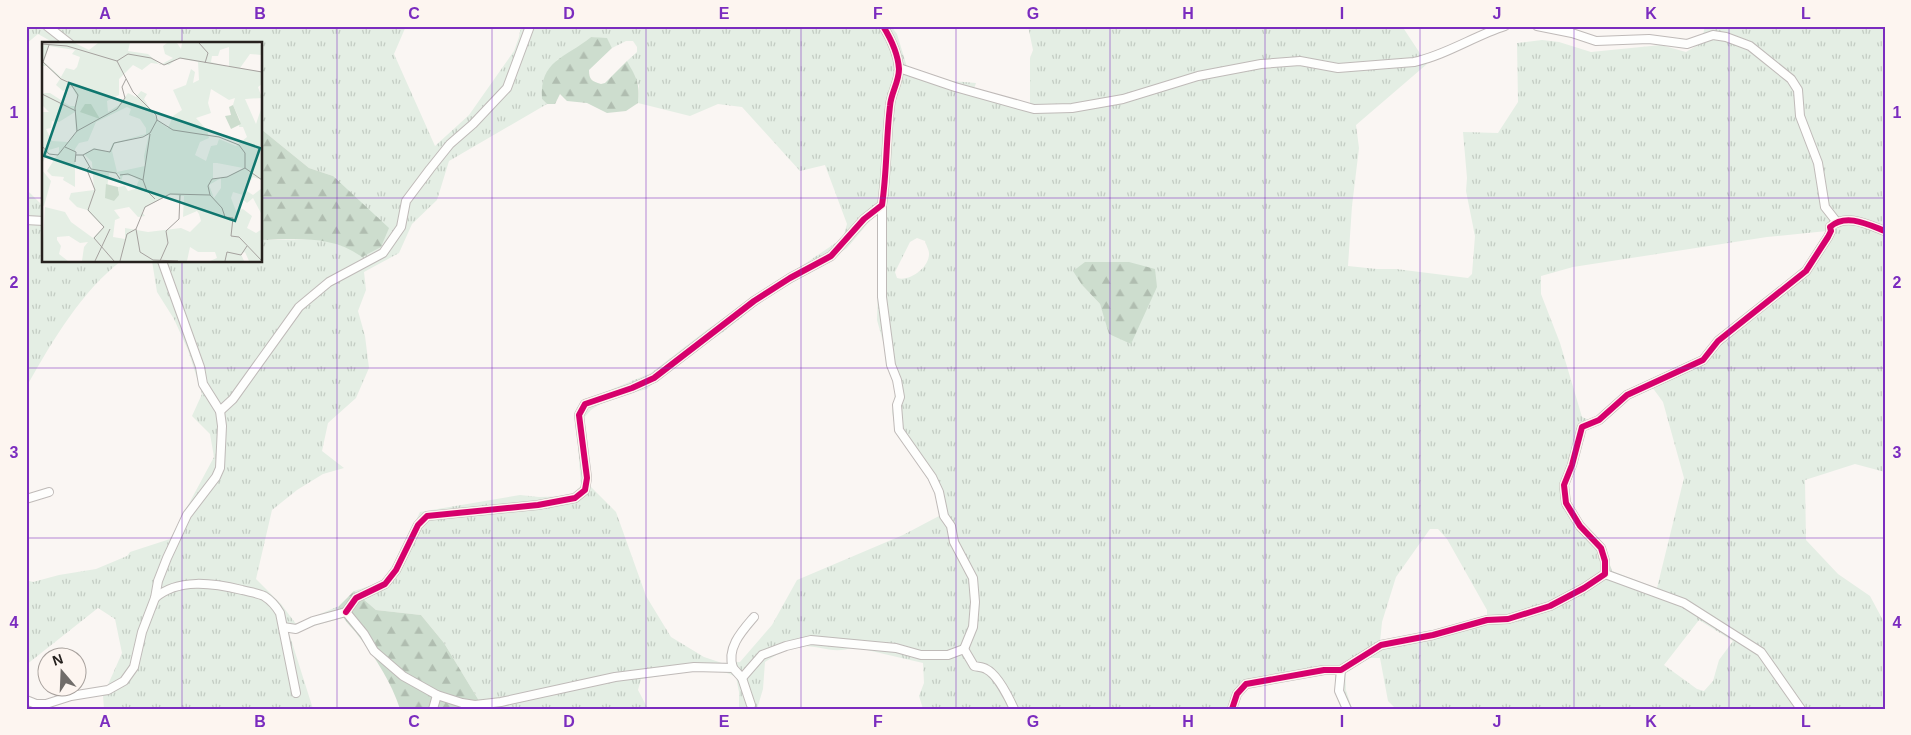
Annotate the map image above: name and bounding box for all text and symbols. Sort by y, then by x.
text: A [99,5,111,22]
text: B [254,5,266,22]
text: C [408,5,420,22]
text: D [563,5,575,22]
text: E [719,5,730,22]
text: F [873,5,883,22]
text: G [1027,5,1039,22]
text: H [1182,5,1194,22]
text: I [1340,5,1344,22]
text: J [1493,5,1501,22]
text: K [1645,5,1657,22]
text: L [1801,5,1811,22]
inset map [42,42,262,262]
text: 1 [10,104,19,121]
text: 1 [1893,104,1902,121]
text: 2 [10,274,19,291]
text: 2 [1893,274,1902,291]
text: 3 [10,444,19,461]
text: 3 [1893,444,1902,461]
text: 4 [10,614,19,631]
text: 4 [1893,614,1902,631]
north arrow [38,648,88,698]
text: N [50,650,65,669]
text: A [99,713,111,730]
text: B [254,713,266,730]
text: C [408,713,420,730]
text: D [563,713,575,730]
text: E [719,713,730,730]
text: F [873,713,883,730]
text: G [1027,713,1039,730]
text: H [1182,713,1194,730]
text: I [1340,713,1344,730]
text: J [1493,713,1501,730]
text: K [1645,713,1657,730]
text: L [1801,713,1811,730]

